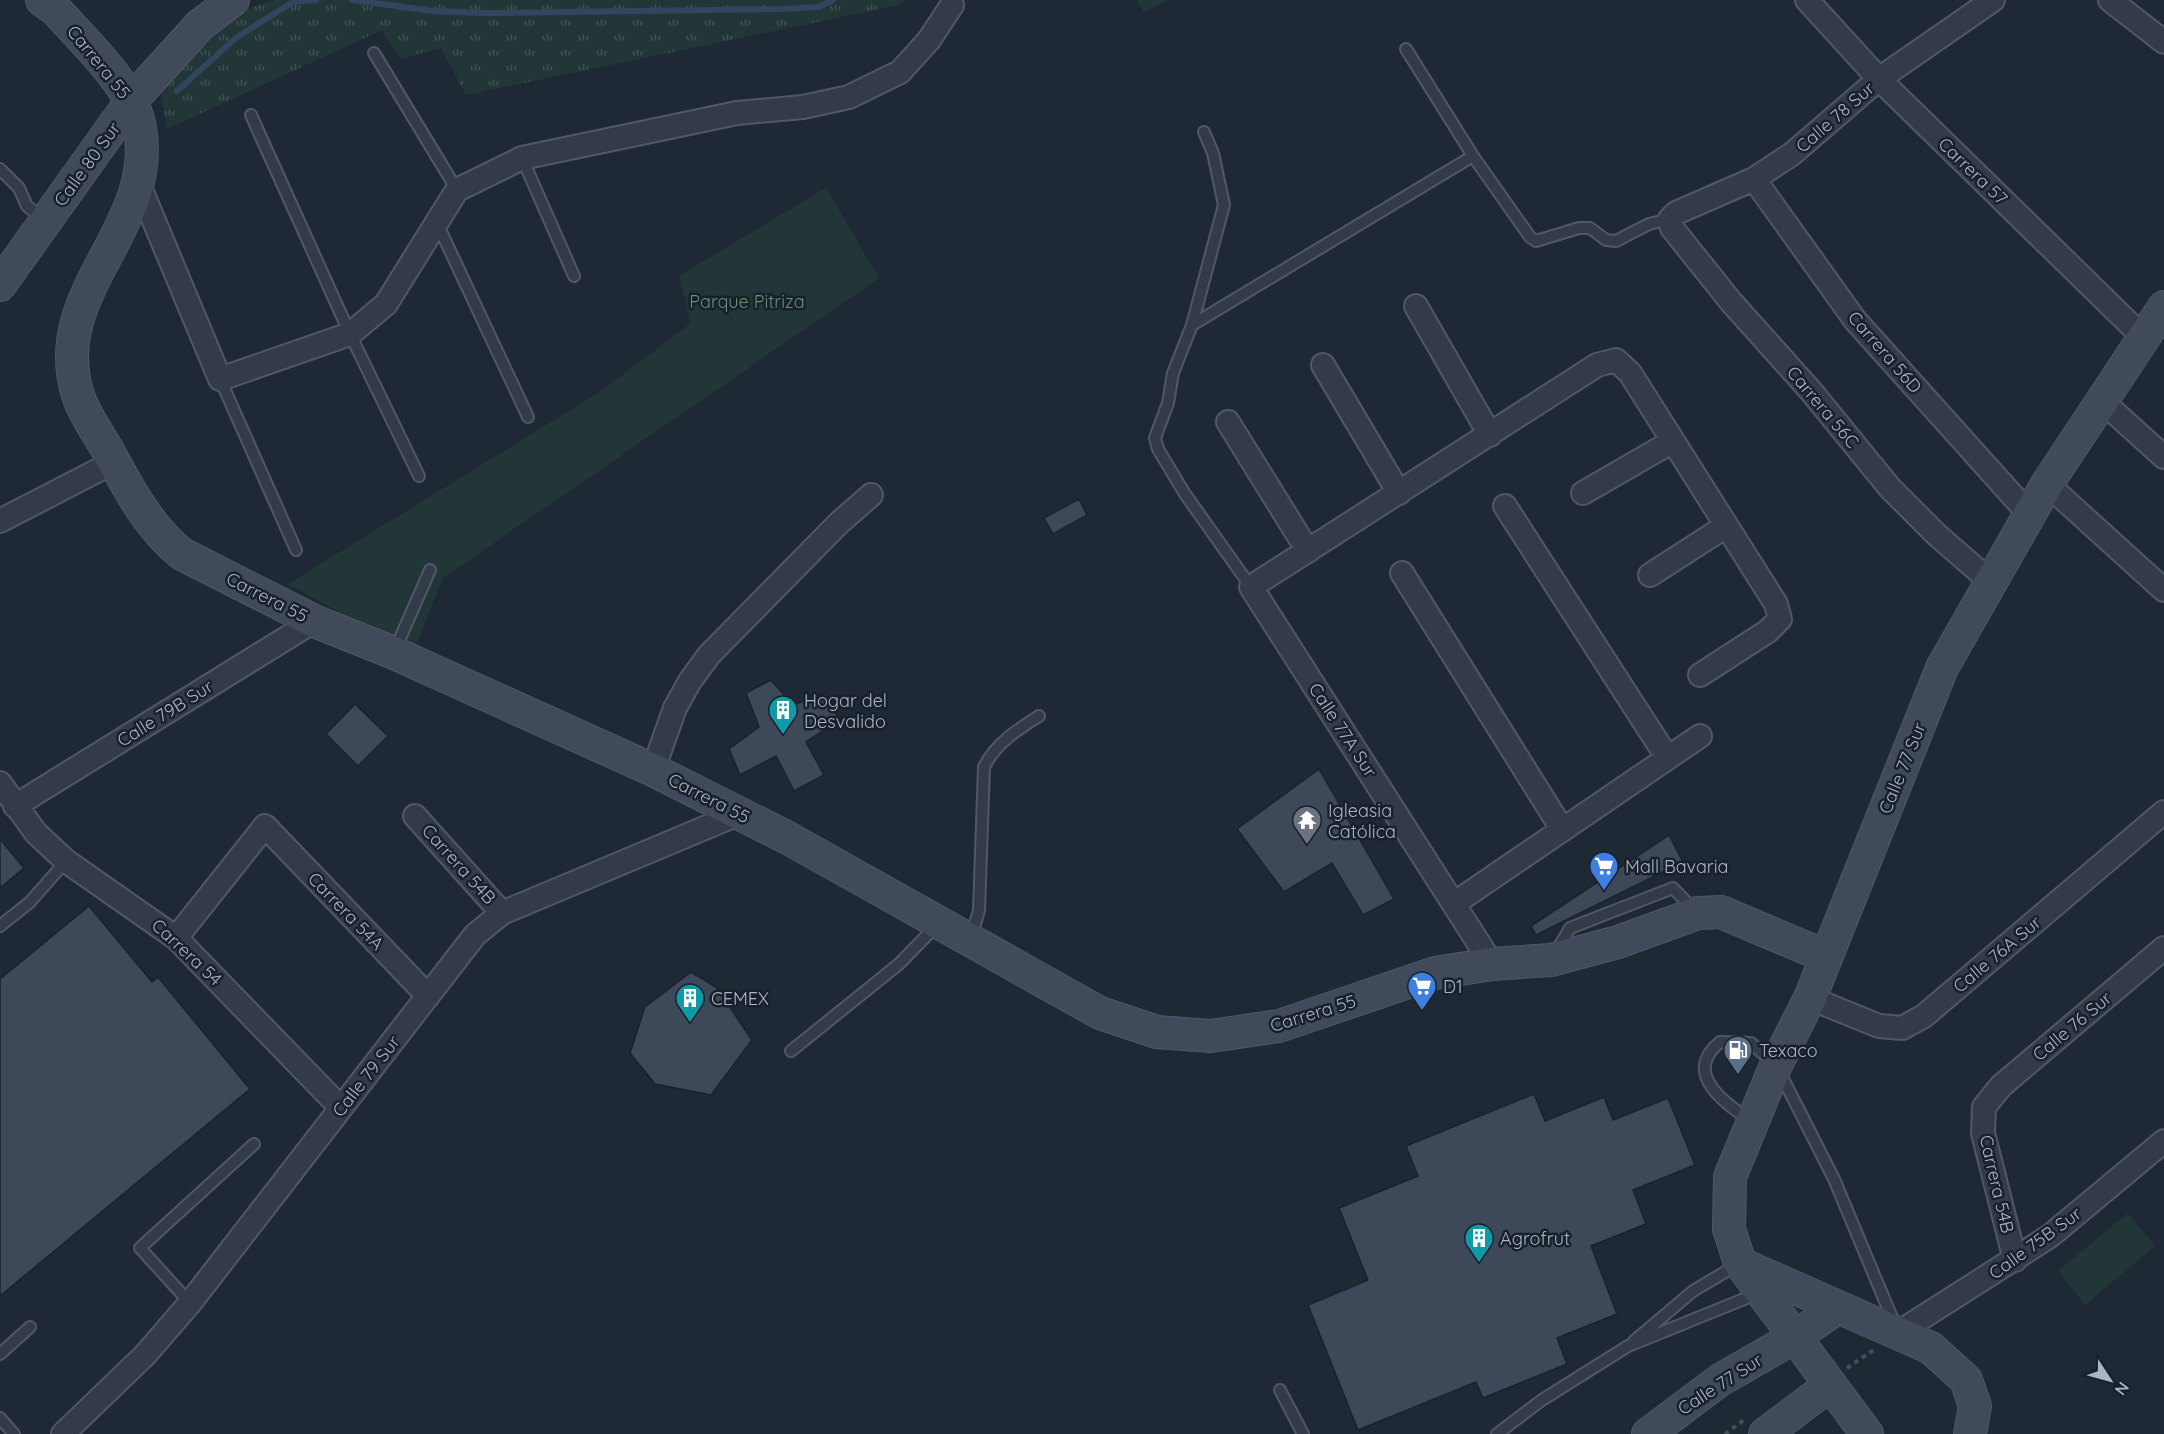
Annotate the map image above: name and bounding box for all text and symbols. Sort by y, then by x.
street label: Carrera 55 [62,20,136,104]
street label: Calle 78 Sur [1791,76,1879,158]
street label: Calle 80 Sur [49,117,125,211]
street label: Carrera 57 [1933,132,2013,210]
park label: Parque Pitriza [689,290,805,313]
street label: Carrera 56D [1843,306,1927,398]
street label: Carrera 56C [1782,361,1864,453]
street label: Carrera 55 [222,567,312,627]
street label: Calle 79B Sur [113,674,217,752]
street label: Calle 77A Sur [1304,678,1382,782]
place label: Hogar del Desvalido [804,689,887,733]
building icon: Hogar del Desvalido [767,694,799,736]
street label: Calle 77 Sur [1873,719,1931,817]
street label: Carrera 55 [664,768,754,828]
place label: Igleasia Católica [1328,799,1396,843]
temple icon: Igleasia Católica [1291,804,1323,846]
street label: Carrera 54B [417,819,501,909]
supermarket icon: Mall Bavaria [1588,850,1620,892]
place label: Mall Bavaria [1625,855,1728,878]
street label: Carrera 54A [303,867,389,955]
street label: Calle 76A Sur [1948,910,2046,998]
street label: Carrera 54 [147,914,227,990]
supermarket icon: D1 [1406,970,1438,1012]
place label: D1 [1443,975,1463,998]
building icon: CEMEX [674,982,706,1024]
street label: Calle 76 Sur [2028,986,2116,1066]
place label: CEMEX [711,987,769,1010]
street label: Carrera 55 [1267,989,1359,1037]
street label: Calle 79 Sur [327,1031,405,1121]
fuel station icon: Texaco [1722,1034,1754,1076]
place label: Texaco [1759,1039,1818,1062]
street label: Carrera 54B [1975,1133,2019,1235]
street label: Calle 75B Sur [1984,1202,2086,1284]
building icon: Agrofrut [1463,1222,1495,1264]
place label: Agrofrut [1500,1227,1570,1250]
street label: Calle 77 Sur [1673,1348,1767,1420]
north arrow [2080,1350,2140,1410]
text: N [2111,1378,2134,1399]

